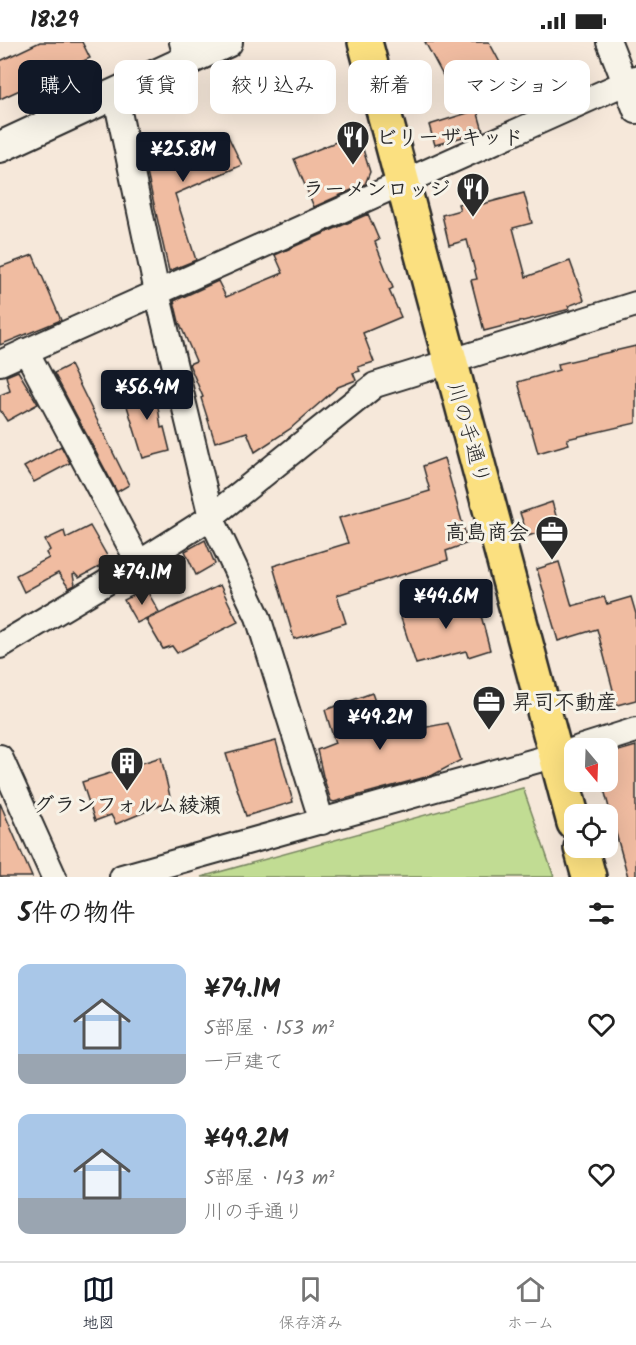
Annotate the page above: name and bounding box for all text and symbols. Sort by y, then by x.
text: 18:29 [30,4,79,39]
chip: 購入 [18,60,102,114]
chip: 賃貸 [114,60,198,114]
chip: 絞り込み [210,60,336,114]
chip: 新着 [348,60,432,114]
chip: マンション [444,60,590,114]
restaurant icon: ビリーザキッド [335,119,371,166]
place label: ビリーザキッド [376,122,524,155]
pin: ¥25.8M [134,132,232,183]
text: ¥25.8M [150,135,216,167]
restaurant icon: ラーメンロッジ [455,171,491,218]
place label: ラーメンロッジ [303,174,450,207]
pin: ¥56.4M [98,370,196,421]
text: ¥56.4M [115,373,179,405]
street label: 川の手通り [437,378,498,488]
office icon: 高島商会 [534,514,570,561]
place label: 高島商会 [445,517,529,550]
pin: ¥74.1M [93,555,191,606]
text: ¥74.1M [113,558,171,590]
pin: ¥44.6M [397,579,495,630]
text: ¥44.6M [414,582,478,614]
office icon: 昇司不動産 [471,684,507,731]
place label: 昇司不動産 [512,687,617,720]
pin: ¥49.2M [331,700,429,751]
text: ¥49.2M [348,703,412,735]
north arrow [564,738,618,792]
map controls [564,738,618,858]
building icon: グランフォルム綾瀬 [109,745,145,792]
place label: グランフォルム綾瀬 [33,790,221,823]
button: locate [564,804,618,858]
text: 5件の物件 [18,893,135,935]
icon: filters [585,897,618,930]
text: ¥74.1M [204,969,280,1011]
icon: home [66,988,138,1060]
icon: heart [585,1008,618,1041]
text: 5部屋 · 153 m² [204,1013,334,1045]
text: 一戸建て [204,1047,284,1079]
text: ¥49.2M [204,1119,288,1161]
icon: home [66,1138,138,1210]
icon: heart [585,1158,618,1191]
text: 5部屋 · 143 m² [204,1163,334,1195]
text: 川の手通り [204,1197,304,1229]
tab: 地図 [82,1273,115,1336]
tab: 保存済み [279,1273,343,1336]
tab: ホーム [507,1273,554,1336]

